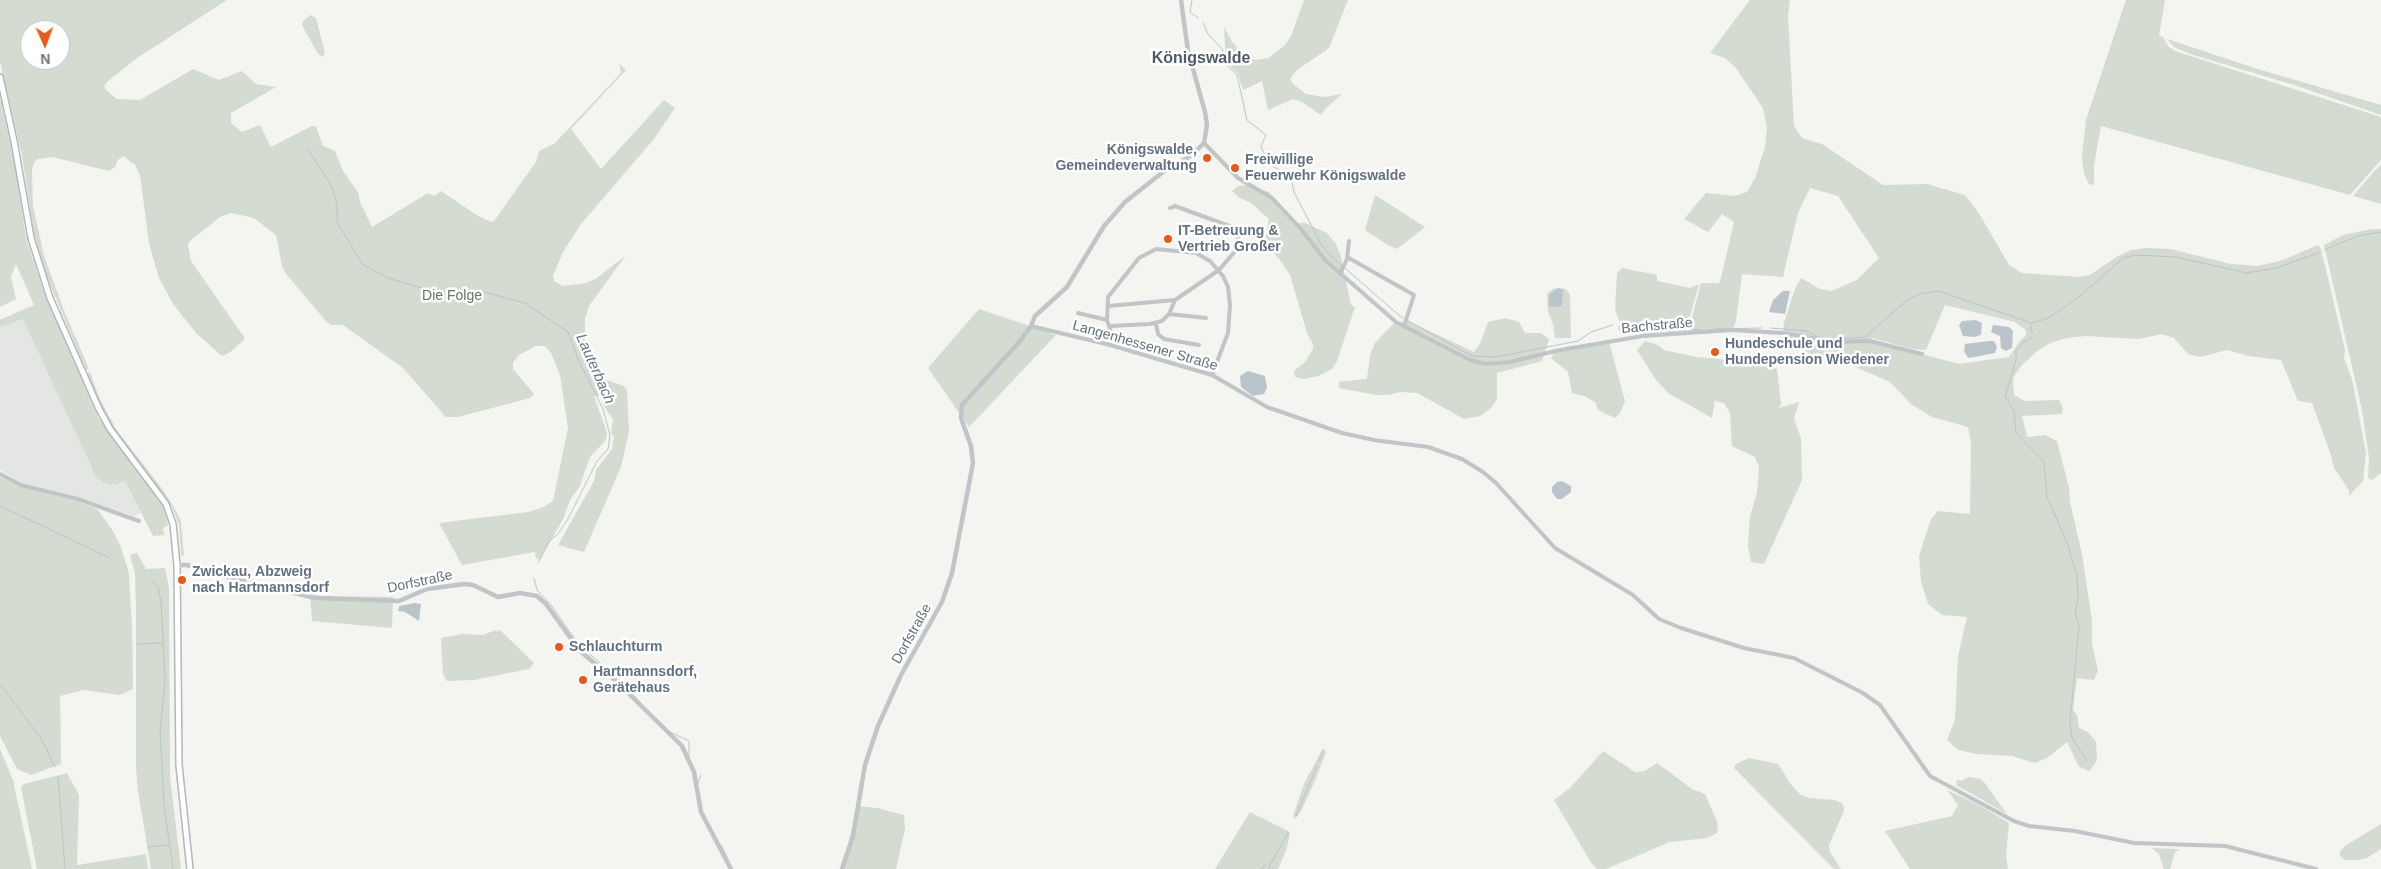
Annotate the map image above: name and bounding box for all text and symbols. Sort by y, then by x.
north arrow [20,20,70,70]
district label: Königswalde [1152,49,1250,69]
text: N [40,51,51,67]
place label: Königswalde, Gemeindeverwaltung [1055,142,1197,174]
marker: Königswalde, Gemeindeverwaltung [1201,152,1213,164]
place label: Freiwillige Feuerwehr Königswalde [1245,152,1406,184]
marker: Freiwillige Feuerwehr Königswalde [1229,162,1241,174]
place label: IT-Betreuung & Vertrieb Großer [1178,223,1281,256]
marker: IT-Betreuung & Vertrieb Großer [1162,233,1174,245]
park label: Die Folge [422,288,482,304]
street label: Bachstraße [1621,315,1693,337]
street label: Langenhessener Straße [1070,317,1220,375]
water label: Lauterbach [572,331,618,407]
place label: Hundeschule und Hundepension Wiedener [1725,336,1889,368]
marker: Hundeschule und Hundepension Wiedener [1709,346,1721,358]
place label: Zwickau, Abzweig nach Hartmannsdorf [192,564,329,596]
street label: Dorfstraße [386,567,454,597]
marker: Zwickau, Abzweig nach Hartmannsdorf [176,574,188,586]
street label: Dorfstraße [889,601,935,667]
place label: Schlauchturm [569,639,662,655]
marker: Schlauchturm [553,641,565,653]
place label: Hartmannsdorf, Gerätehaus [593,664,697,696]
marker: Hartmannsdorf, Gerätehaus [577,674,589,686]

